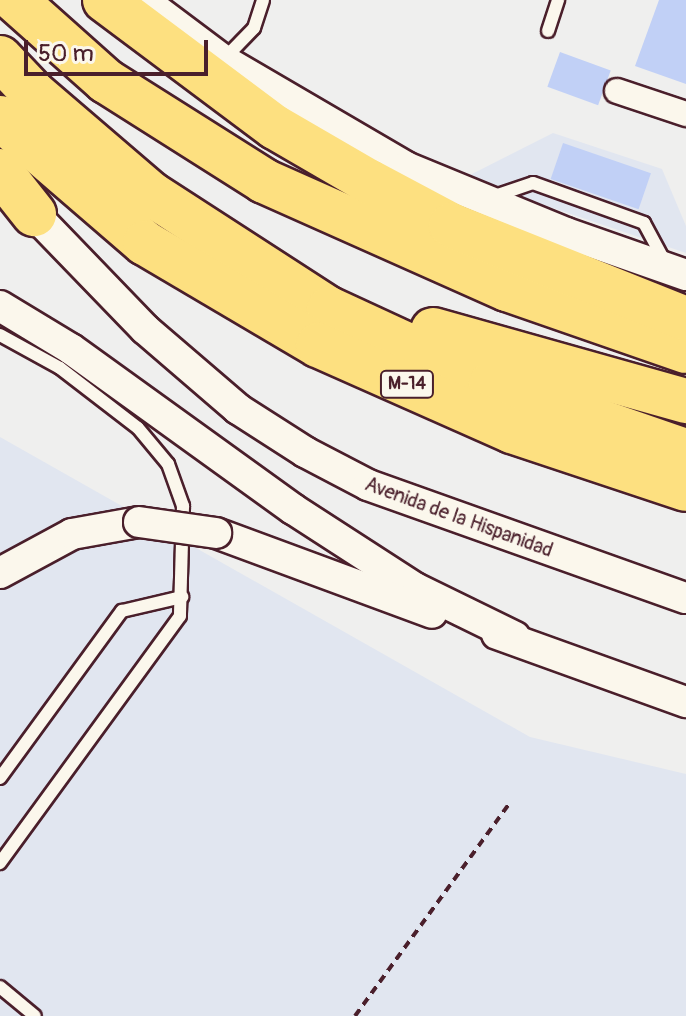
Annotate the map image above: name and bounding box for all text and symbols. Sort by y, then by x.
scale bar [28,24,212,74]
text: 50 m [38,39,94,68]
road number: M-14 [379,370,435,398]
street label: Avenida de la Hispanidad [362,472,556,562]

